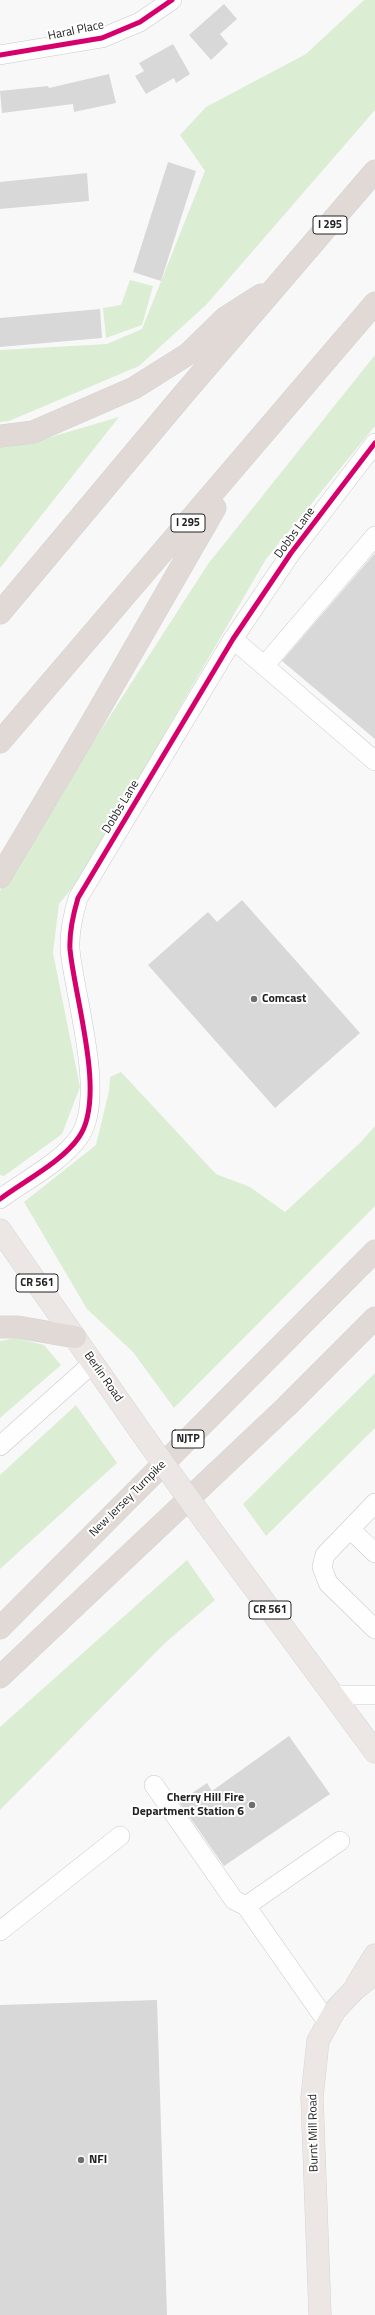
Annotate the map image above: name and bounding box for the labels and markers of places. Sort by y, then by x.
place label: Comcast [262,992,306,1006]
marker: Comcast [249,994,259,1004]
place label: Cherry Hill Fire Department Station 6 [132,1791,244,1819]
marker: Cherry Hill Fire Department Station 6 [247,1800,257,1810]
place label: NFI [89,2153,107,2167]
marker: NFI [76,2155,86,2165]

